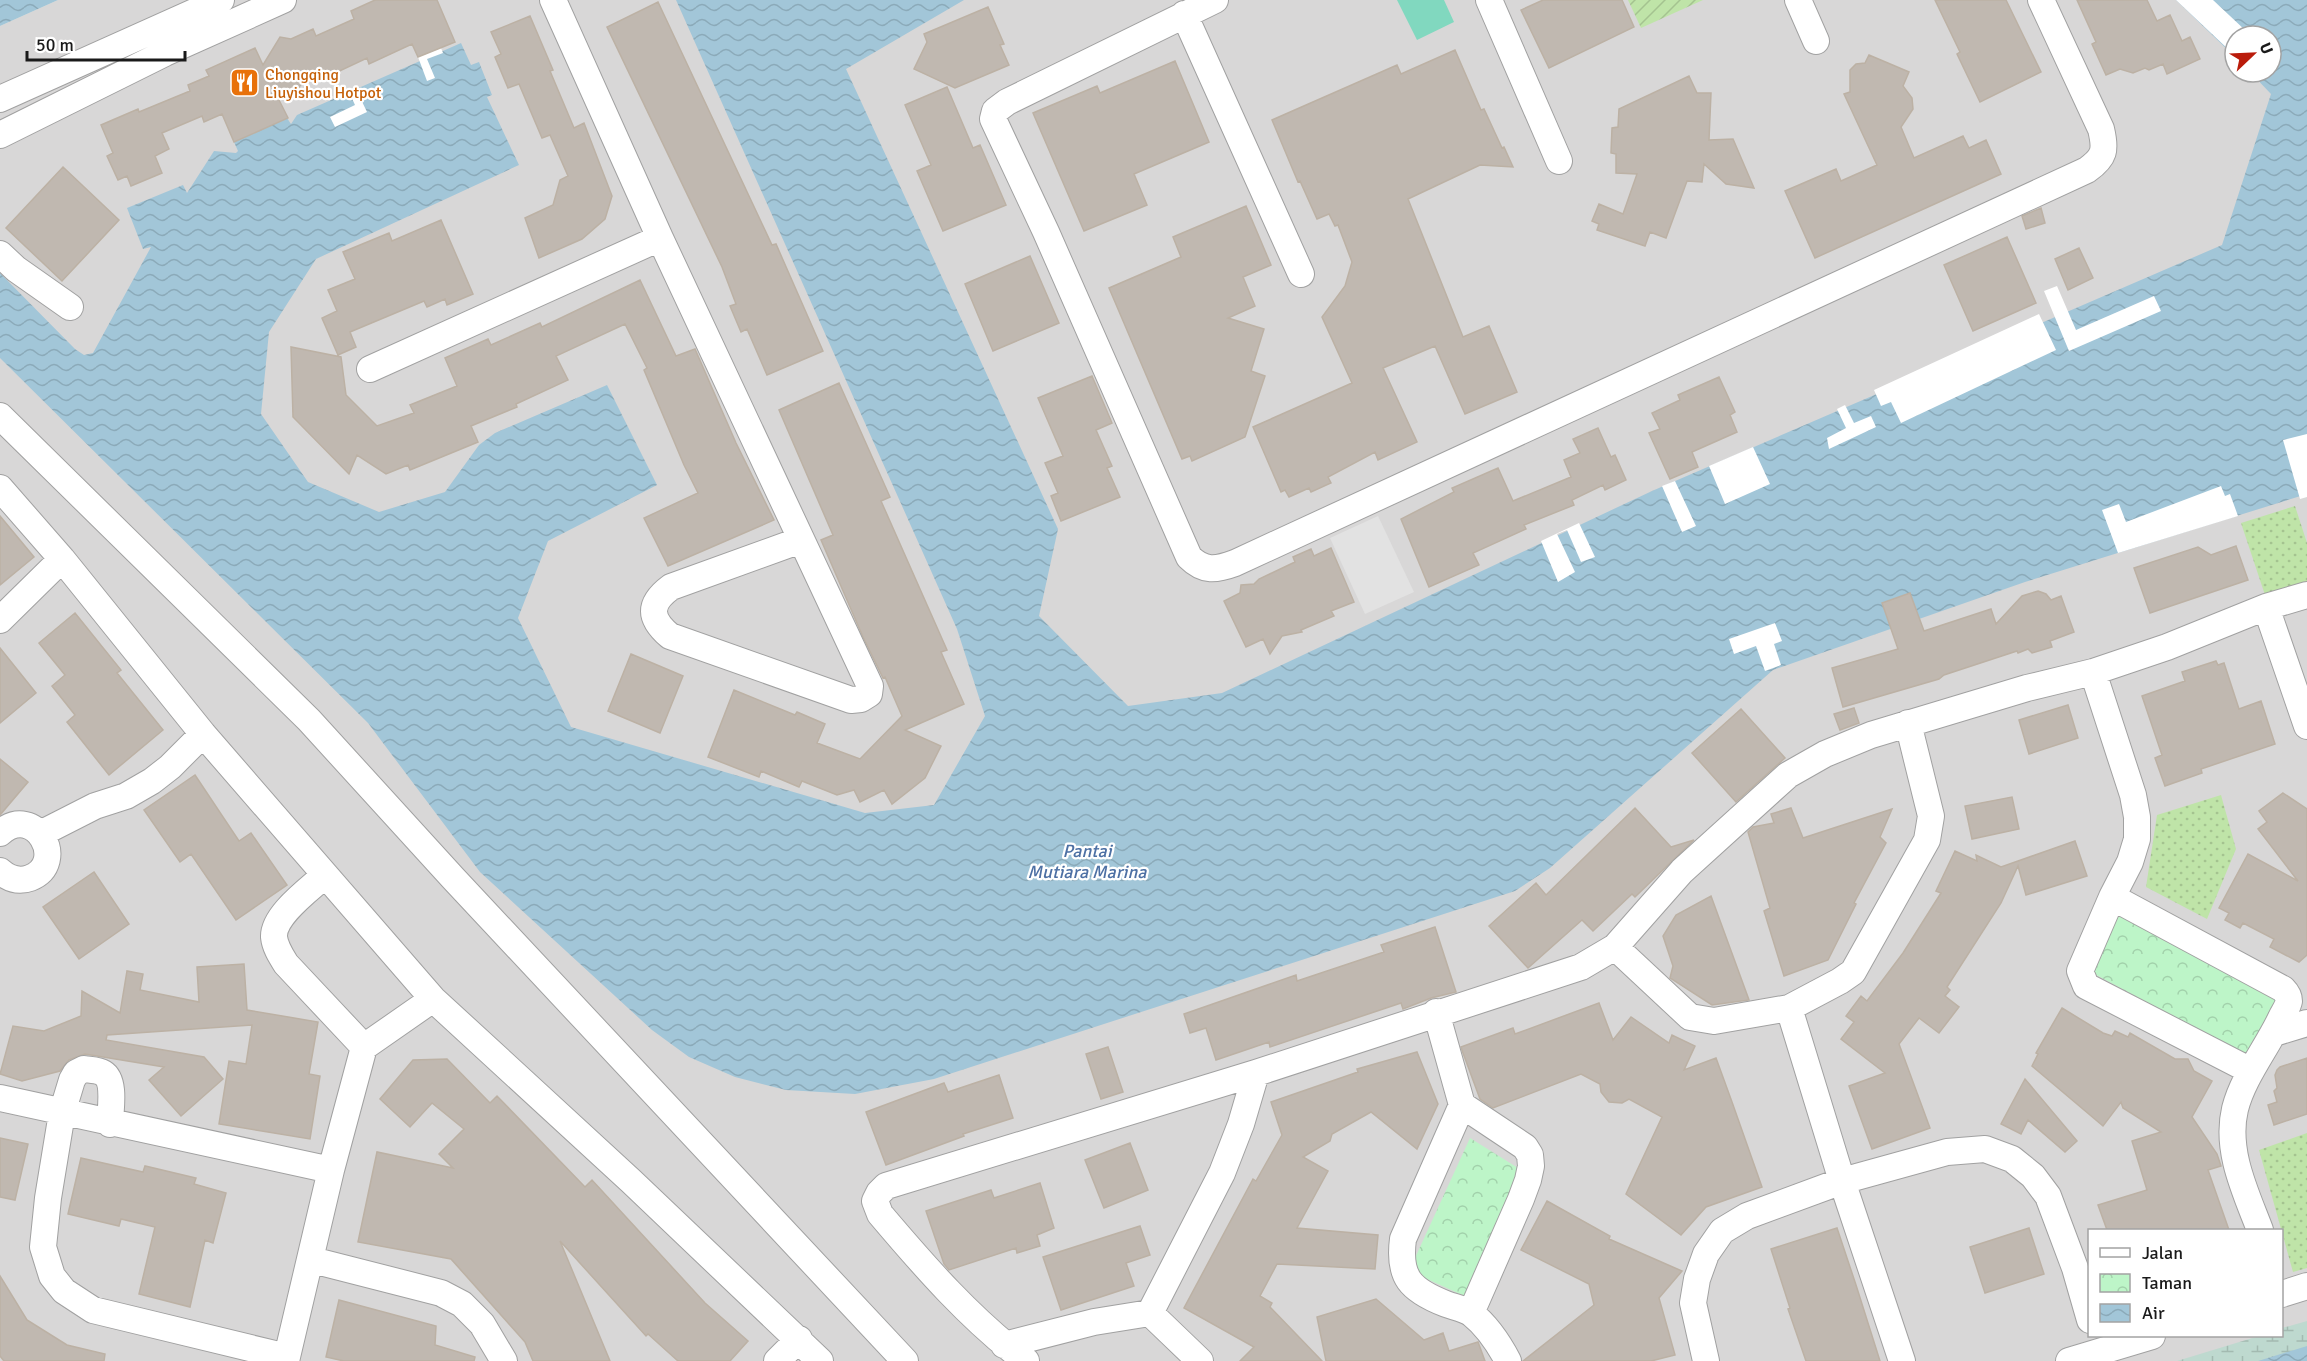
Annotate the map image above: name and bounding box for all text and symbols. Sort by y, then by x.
scale bar [27,24,184,62]
north arrow [2223,24,2283,84]
text: 50 m [36,34,74,56]
text: U [2255,40,2277,57]
place label: Chongqing Liuyishou Hotpot [265,65,382,103]
restaurant icon: Chongqing Liuyishou Hotpot [228,67,260,99]
water label: Pantai Mutiara Marina [1028,840,1147,883]
legend [2088,1229,2283,1337]
text: Jalan [2142,1242,2183,1264]
text: Taman [2142,1272,2192,1294]
text: Air [2142,1302,2165,1324]

